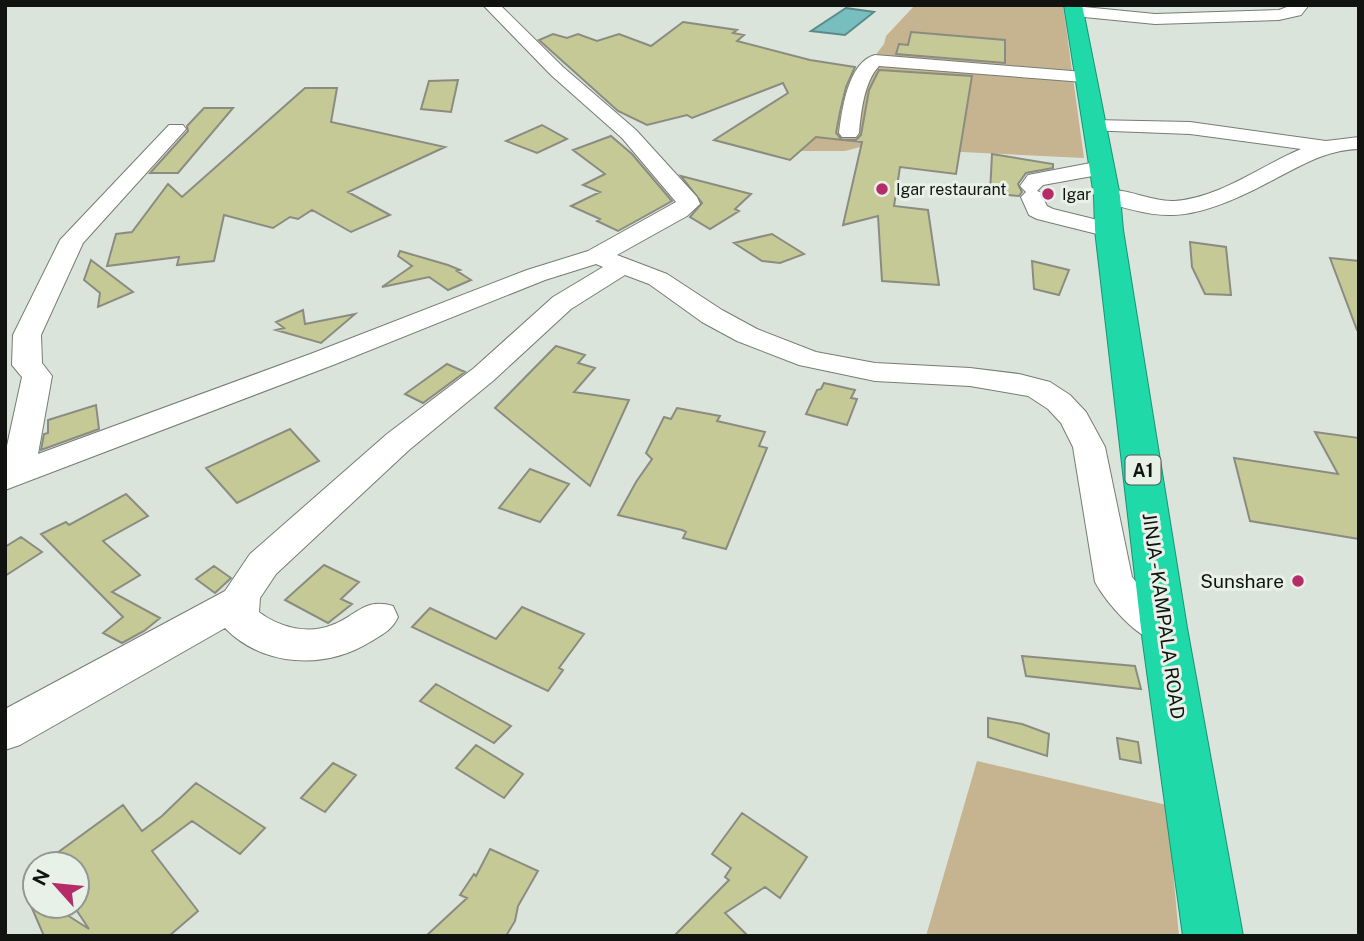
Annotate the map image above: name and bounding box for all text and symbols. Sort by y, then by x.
place label: Igar restaurant [896,180,1007,199]
marker: Igar restaurant [874,181,890,197]
place label: Igar [1062,185,1091,204]
marker: Igar [1040,186,1056,202]
road number: A1 [1126,456,1160,484]
street label: JINJA - KAMPALA ROAD [1139,511,1189,721]
place label: Sunshare [1200,570,1284,592]
marker: Sunshare [1290,573,1306,589]
north arrow [21,850,91,920]
text: N [28,866,54,889]

